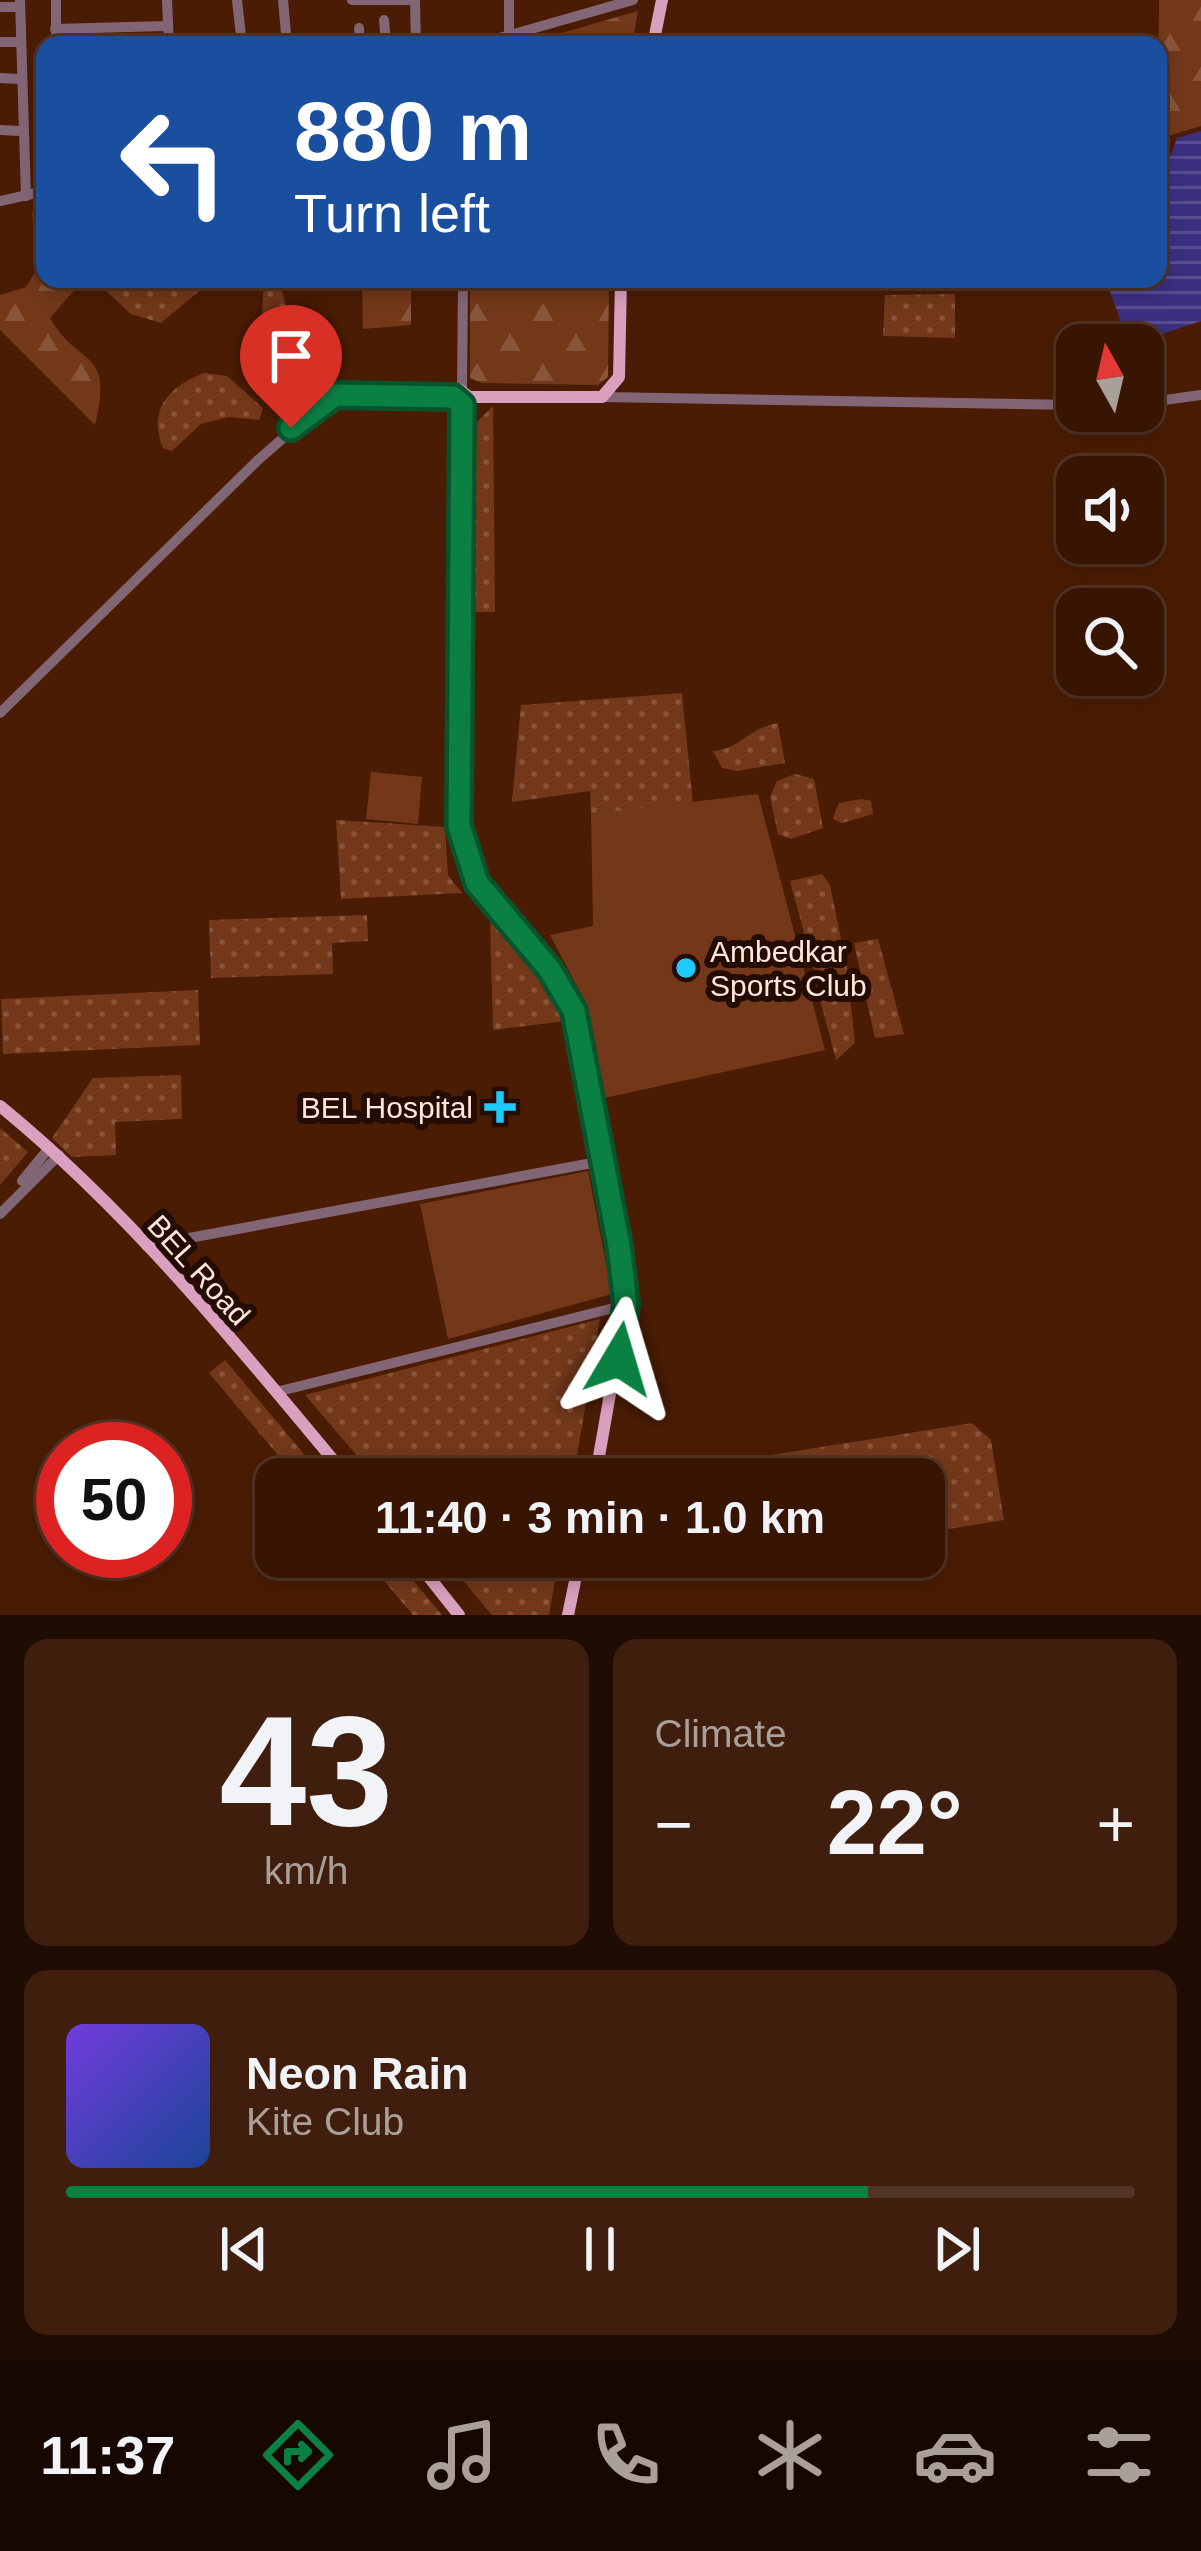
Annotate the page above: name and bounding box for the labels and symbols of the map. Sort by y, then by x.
pin [240,305,342,428]
north arrow [1056,324,1164,432]
place label: Ambedkar Sports Club [710,935,867,1002]
marker: Ambedkar Sports Club [673,955,699,981]
place label: BEL Hospital [301,1091,473,1124]
marker: BEL Hospital [484,1091,516,1123]
street label: BEL Road [141,1209,257,1331]
position arrow [556,1296,682,1422]
speed limit sign: 50 [36,1422,192,1578]

